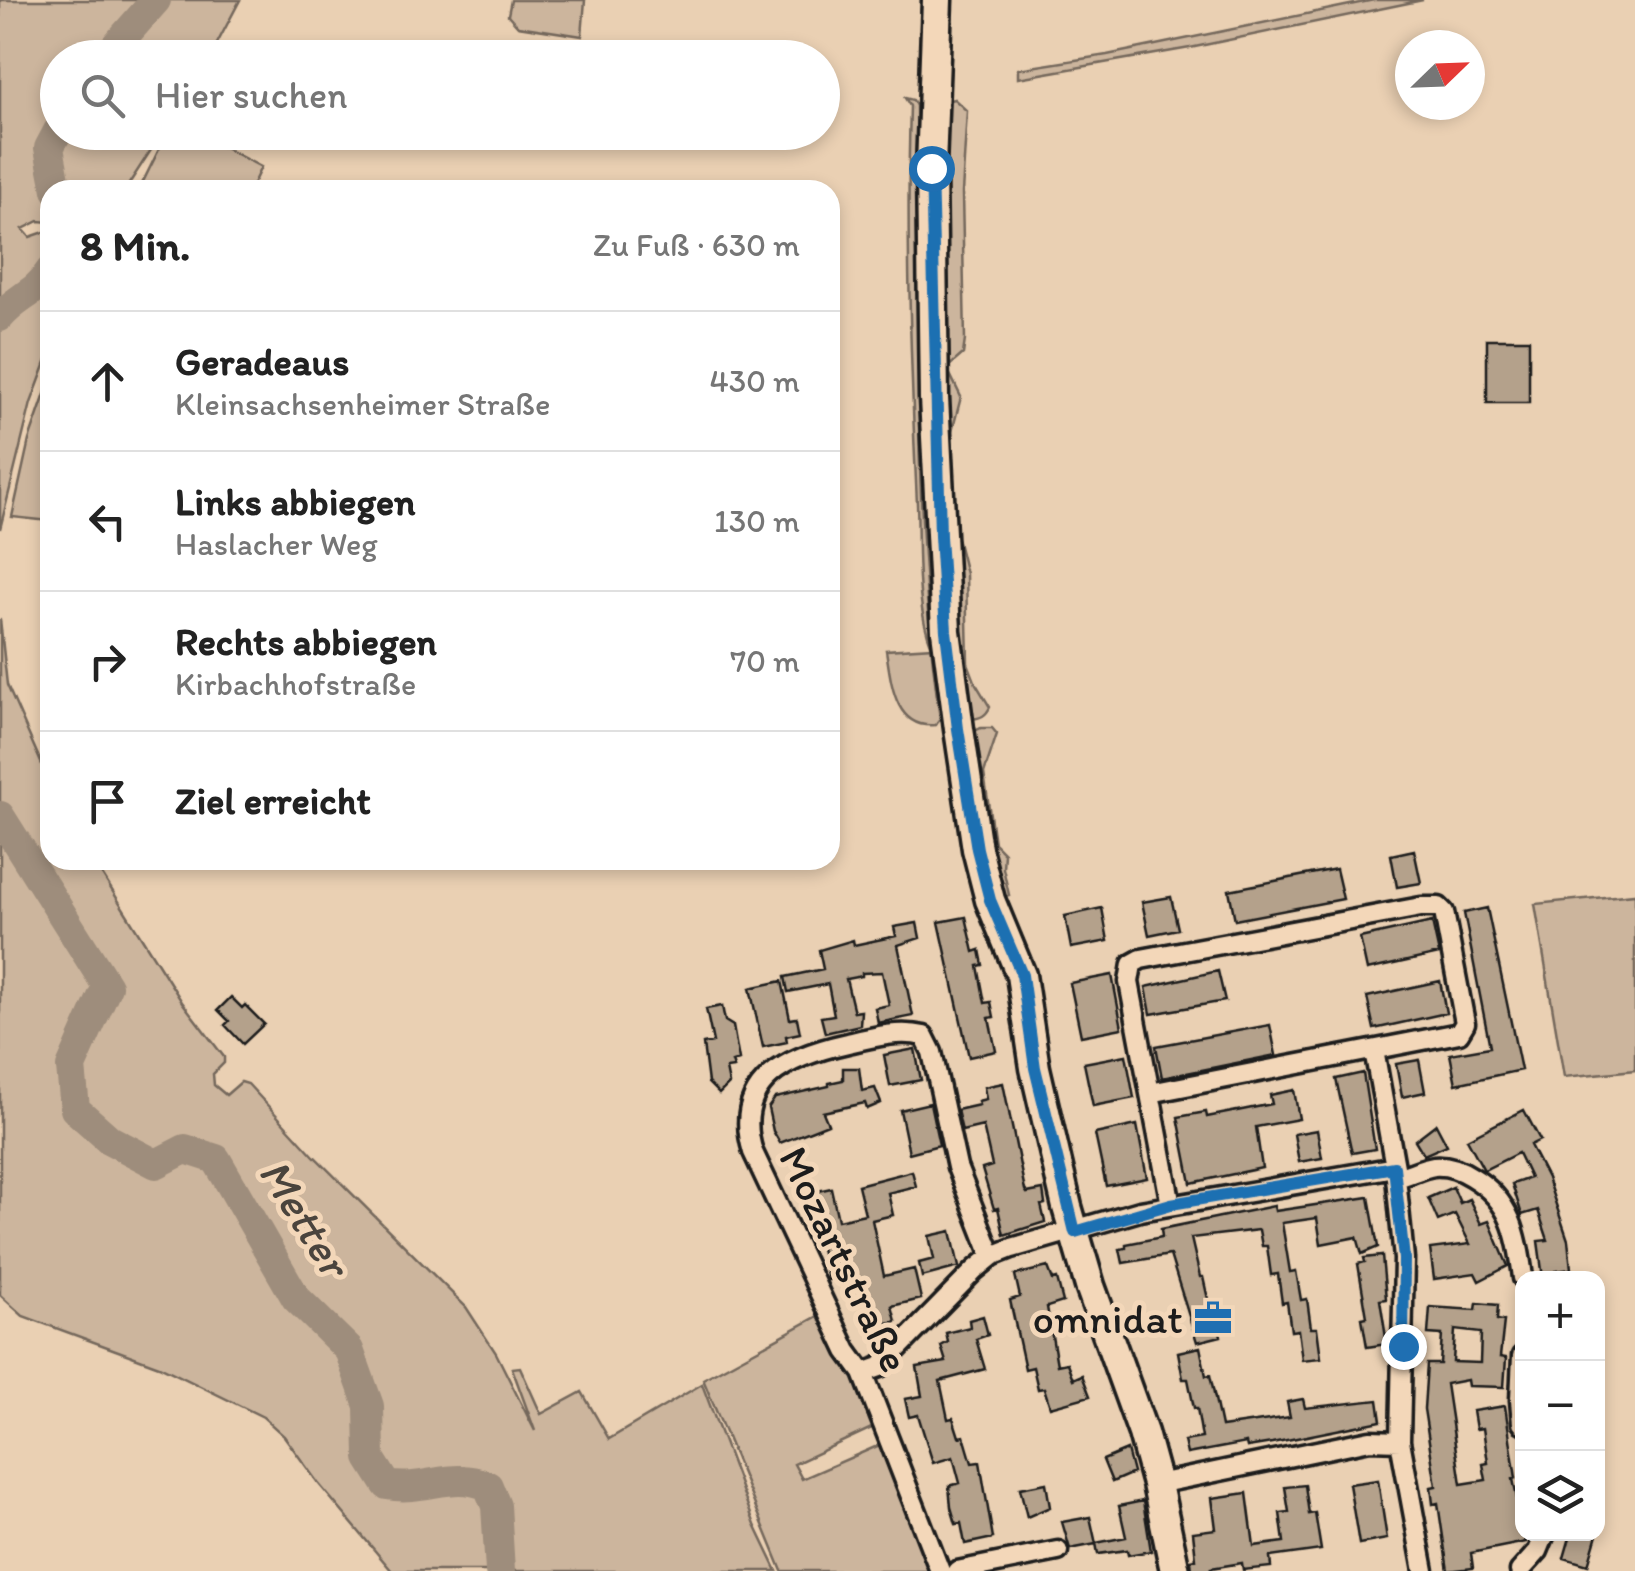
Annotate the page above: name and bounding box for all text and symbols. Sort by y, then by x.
north arrow [1395,30,1485,120]
search box [40,40,840,150]
icon: search [75,68,130,123]
text: Hier suchen [155,72,347,118]
route start [909,146,955,192]
text: 8 Min. [80,220,190,271]
text: Zu Fuß · 630 m [593,226,800,264]
text: Geradeaus [175,339,349,385]
icon: ahead [80,354,135,409]
text: 430 m [710,362,800,400]
text: Kleinsachsenheimer Straße [175,385,550,423]
text: Links abbiegen [175,479,415,525]
icon: left [80,494,135,549]
text: 130 m [714,502,800,540]
text: Haslacher Weg [175,525,378,563]
text: Rechts abbiegen [175,619,437,665]
icon: right [80,634,135,689]
text: 70 m [730,642,800,680]
text: Kirbachhofstraße [175,665,416,703]
icon: arrive [80,774,135,829]
text: Ziel erreicht [175,778,371,824]
street label: Mozartstraße [768,1138,921,1380]
water label: Metter [248,1148,364,1289]
map controls [1515,1271,1605,1541]
button: + [1515,1271,1605,1361]
place label: omnidat [1033,1293,1183,1344]
office icon: omnidat [1192,1297,1234,1339]
route end [1381,1324,1427,1370]
button: − [1515,1361,1605,1451]
button: layers [1515,1451,1605,1541]

